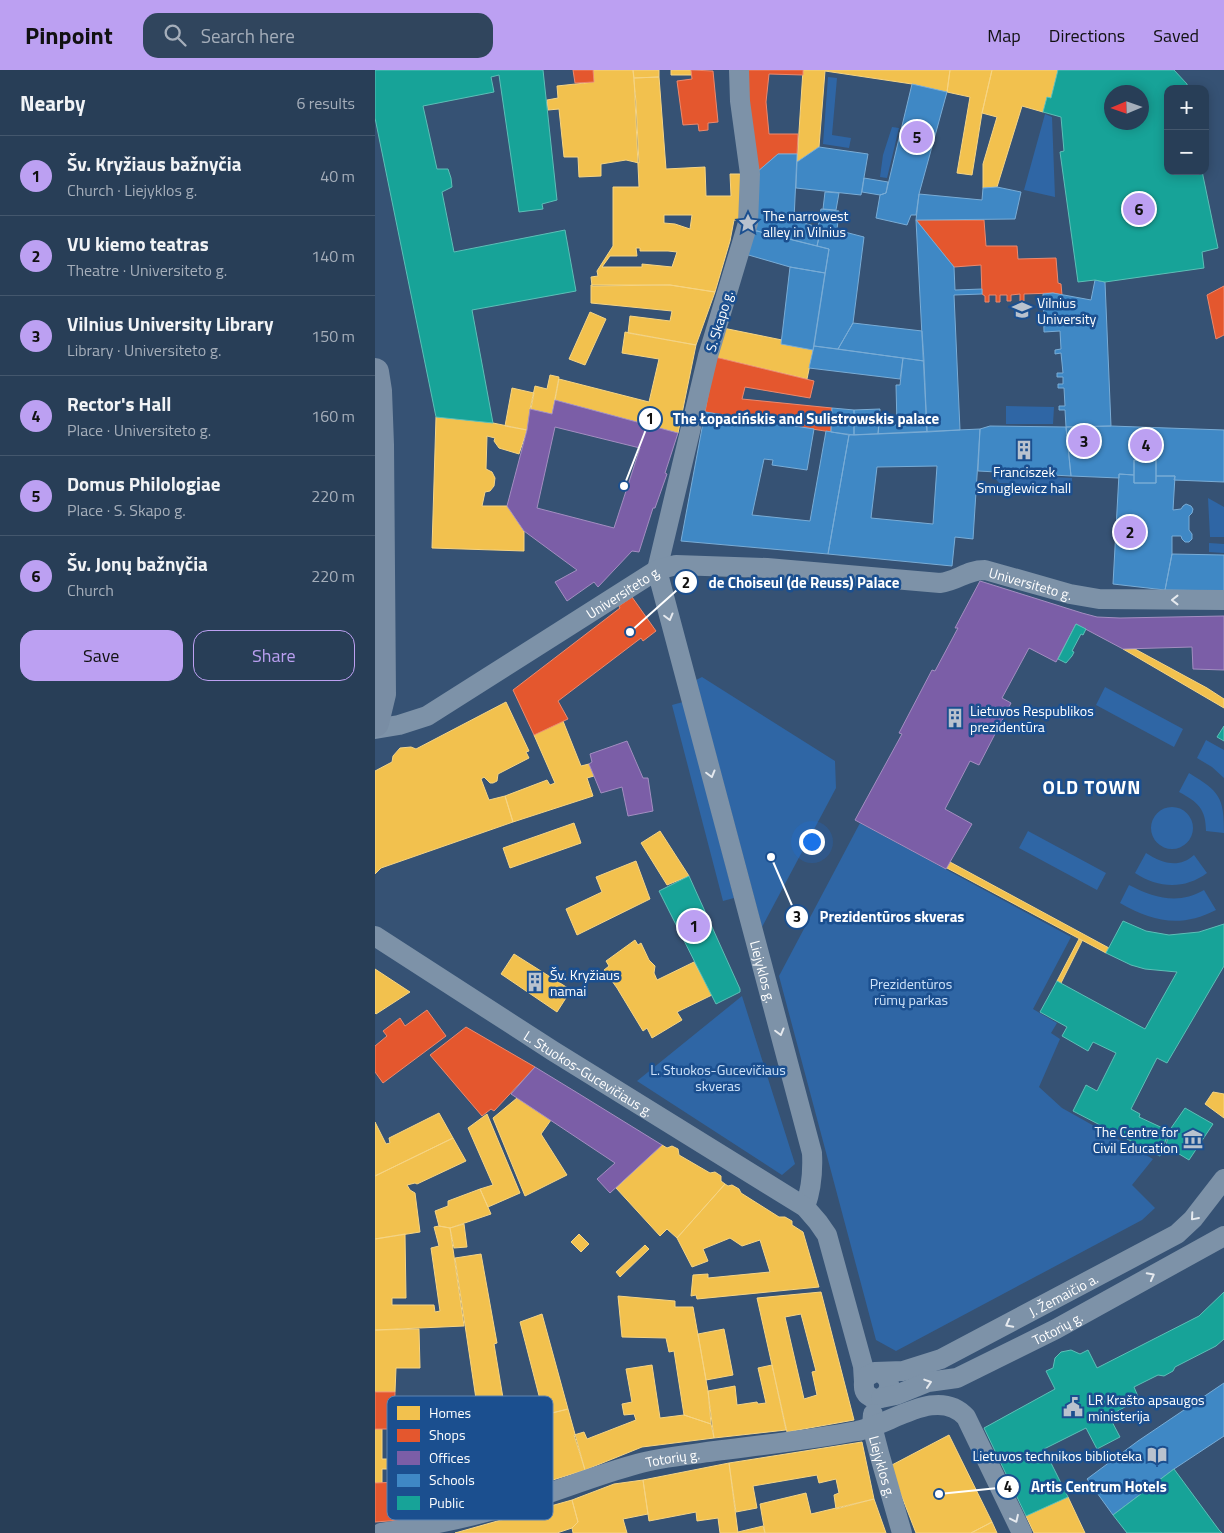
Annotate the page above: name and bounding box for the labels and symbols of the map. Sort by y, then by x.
north arrow [1104,85,1149,130]
pin: 5 [901,118,933,156]
pin: 6 [1123,190,1155,228]
place label: The narrowest alley in Vilnius [763,205,849,242]
place icon: The narrowest alley in Vilnius [737,212,759,234]
street label: S. Skapo g. [700,288,738,354]
place label: Vilnius University [1037,292,1097,329]
school or university icon: Vilnius University [1011,299,1033,321]
callout: The Łopacińskis and Sulistrowskis palace [637,404,949,434]
text: 1 [646,407,654,430]
text: The Łopacińskis and Sulistrowskis palace [673,407,940,430]
pin: 3 [1068,422,1100,460]
pin: 4 [1130,426,1162,464]
building icon: Franciszek Smuglewicz hall [1013,439,1035,461]
place label: Franciszek Smuglewicz hall [977,461,1071,498]
pin: 2 [1114,513,1146,551]
street label: Universiteto g. [581,559,662,623]
street label: Universiteto g. [987,561,1073,605]
callout: de Choiseul (de Reuss) Palace [674,567,910,597]
text: 2 [682,571,690,594]
text: de Choiseul (de Reuss) Palace [709,571,900,594]
one-way arrow [1171,595,1179,605]
one-way arrow [663,613,674,622]
place label: Lietuvos Respublikos prezidentūra [970,700,1094,737]
building icon: Lietuvos Respublikos prezidentūra [944,707,966,729]
one-way arrow [705,770,715,778]
district label: OLD TOWN [1043,772,1141,801]
your location [799,829,825,855]
callout: Prezidentūros skveras [785,902,975,932]
text: 3 [793,905,801,928]
text: Prezidentūros skveras [820,905,964,928]
pin: 1 [678,907,710,945]
street label: Liejyklos g. [745,938,782,1005]
place label: Šv. Kryžiaus namai [550,964,620,1001]
building icon: Šv. Kryžiaus namai [524,971,546,993]
park label: Prezidentūros rūmų parkas [870,973,952,1010]
street label: L. Stuokos-Gucevičiaus g. [520,1025,658,1121]
one-way arrow [775,1028,785,1036]
park label: L. Stuokos-Gucevičiaus skveras [650,1059,786,1096]
place label: The Centre for Civil Education [1093,1121,1178,1158]
museum icon: The Centre for Civil Education [1182,1128,1204,1150]
one-way arrow [1191,1211,1200,1220]
street label: J. Žemaičio a. [1025,1267,1102,1321]
one-way arrow [1146,1272,1155,1282]
street label: Totorių g. [1028,1306,1086,1350]
one-way arrow [1005,1318,1014,1328]
one-way arrow [923,1378,931,1388]
place label: LR Krašto apsaugos ministerija [1088,1389,1205,1426]
legend [387,1396,553,1520]
public building icon: LR Krašto apsaugos ministerija [1062,1396,1084,1418]
text: Homes [429,1402,471,1423]
text: Shops [429,1424,465,1445]
street label: Liejyklos g. [864,1433,902,1500]
street label: Totorių g. [644,1443,701,1472]
library icon: Lietuvos technikos biblioteka [1146,1444,1168,1466]
place label: Lietuvos technikos biblioteka [972,1445,1142,1466]
text: Offices [429,1447,470,1468]
text: Schools [429,1469,475,1490]
callout: Artis Centrum Hotels [996,1472,1177,1502]
text: 4 [1004,1475,1012,1498]
text: Artis Centrum Hotels [1031,1475,1167,1498]
text: Public [429,1492,465,1513]
one-way arrow [1009,1514,1019,1523]

